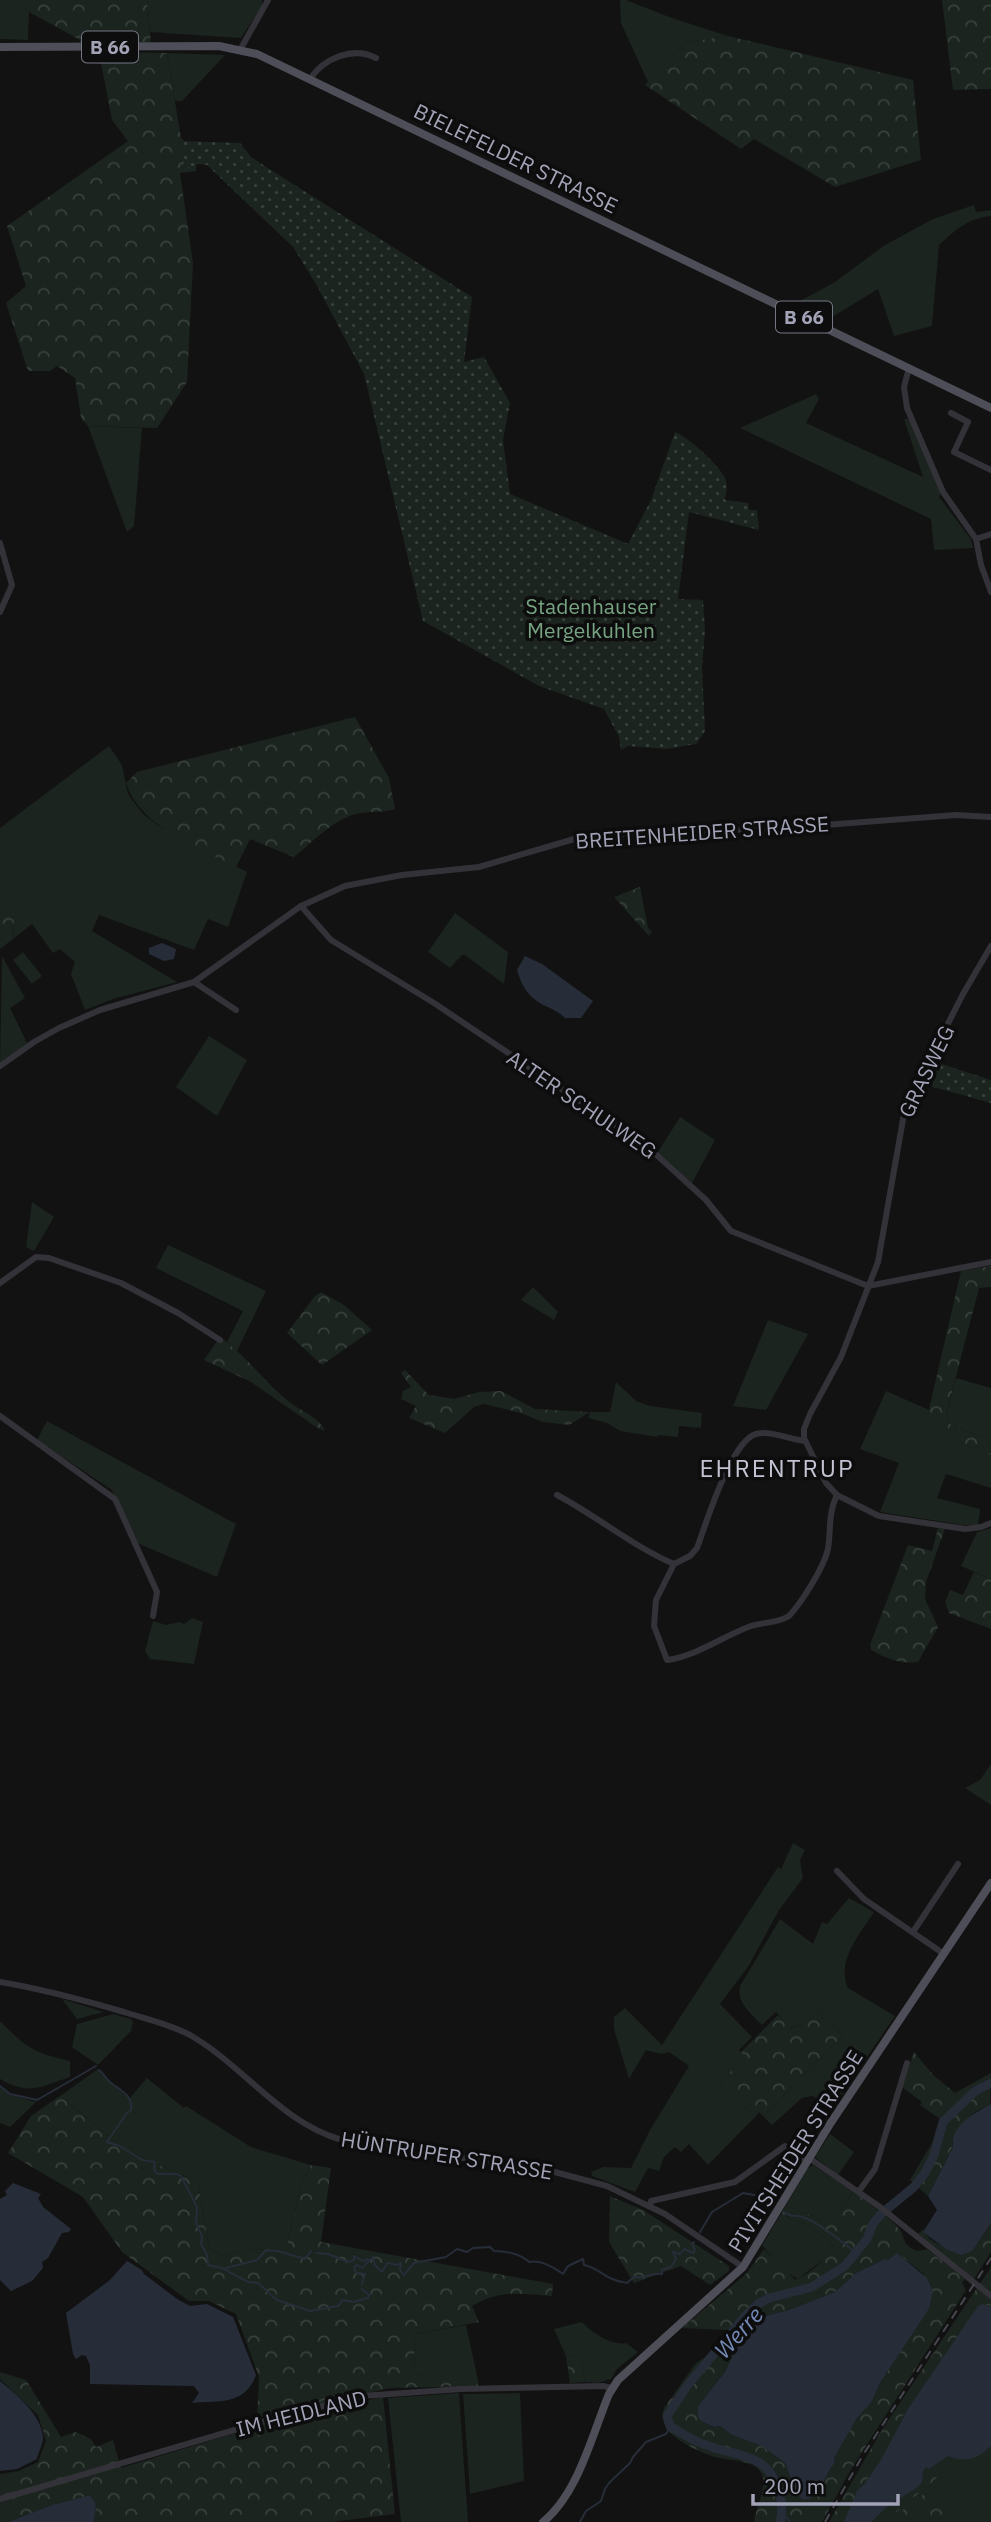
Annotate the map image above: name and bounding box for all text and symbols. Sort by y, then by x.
road number: B 66 [82,32,138,62]
street label: BIELEFELDER STRASSE [409,96,623,220]
road number: B 66 [776,302,832,332]
park label: Stadenhauser Mergelkuhlen [526,592,657,644]
street label: BREITENHEIDER STRASSE [574,809,830,855]
street label: GRASWEG [892,1020,960,1122]
street label: ALTER SCHULWEG [502,1043,662,1165]
district label: EHRENTRUP [700,1452,854,1484]
street label: PIVITSHEIDER STRASSE [721,2045,869,2257]
street label: HÜNTRUPER STRASSE [339,2124,555,2186]
water label: Werre [707,2300,769,2364]
street label: IM HEIDLAND [233,2383,369,2443]
scale bar [753,2462,898,2506]
text: 200 m [764,2472,825,2500]

